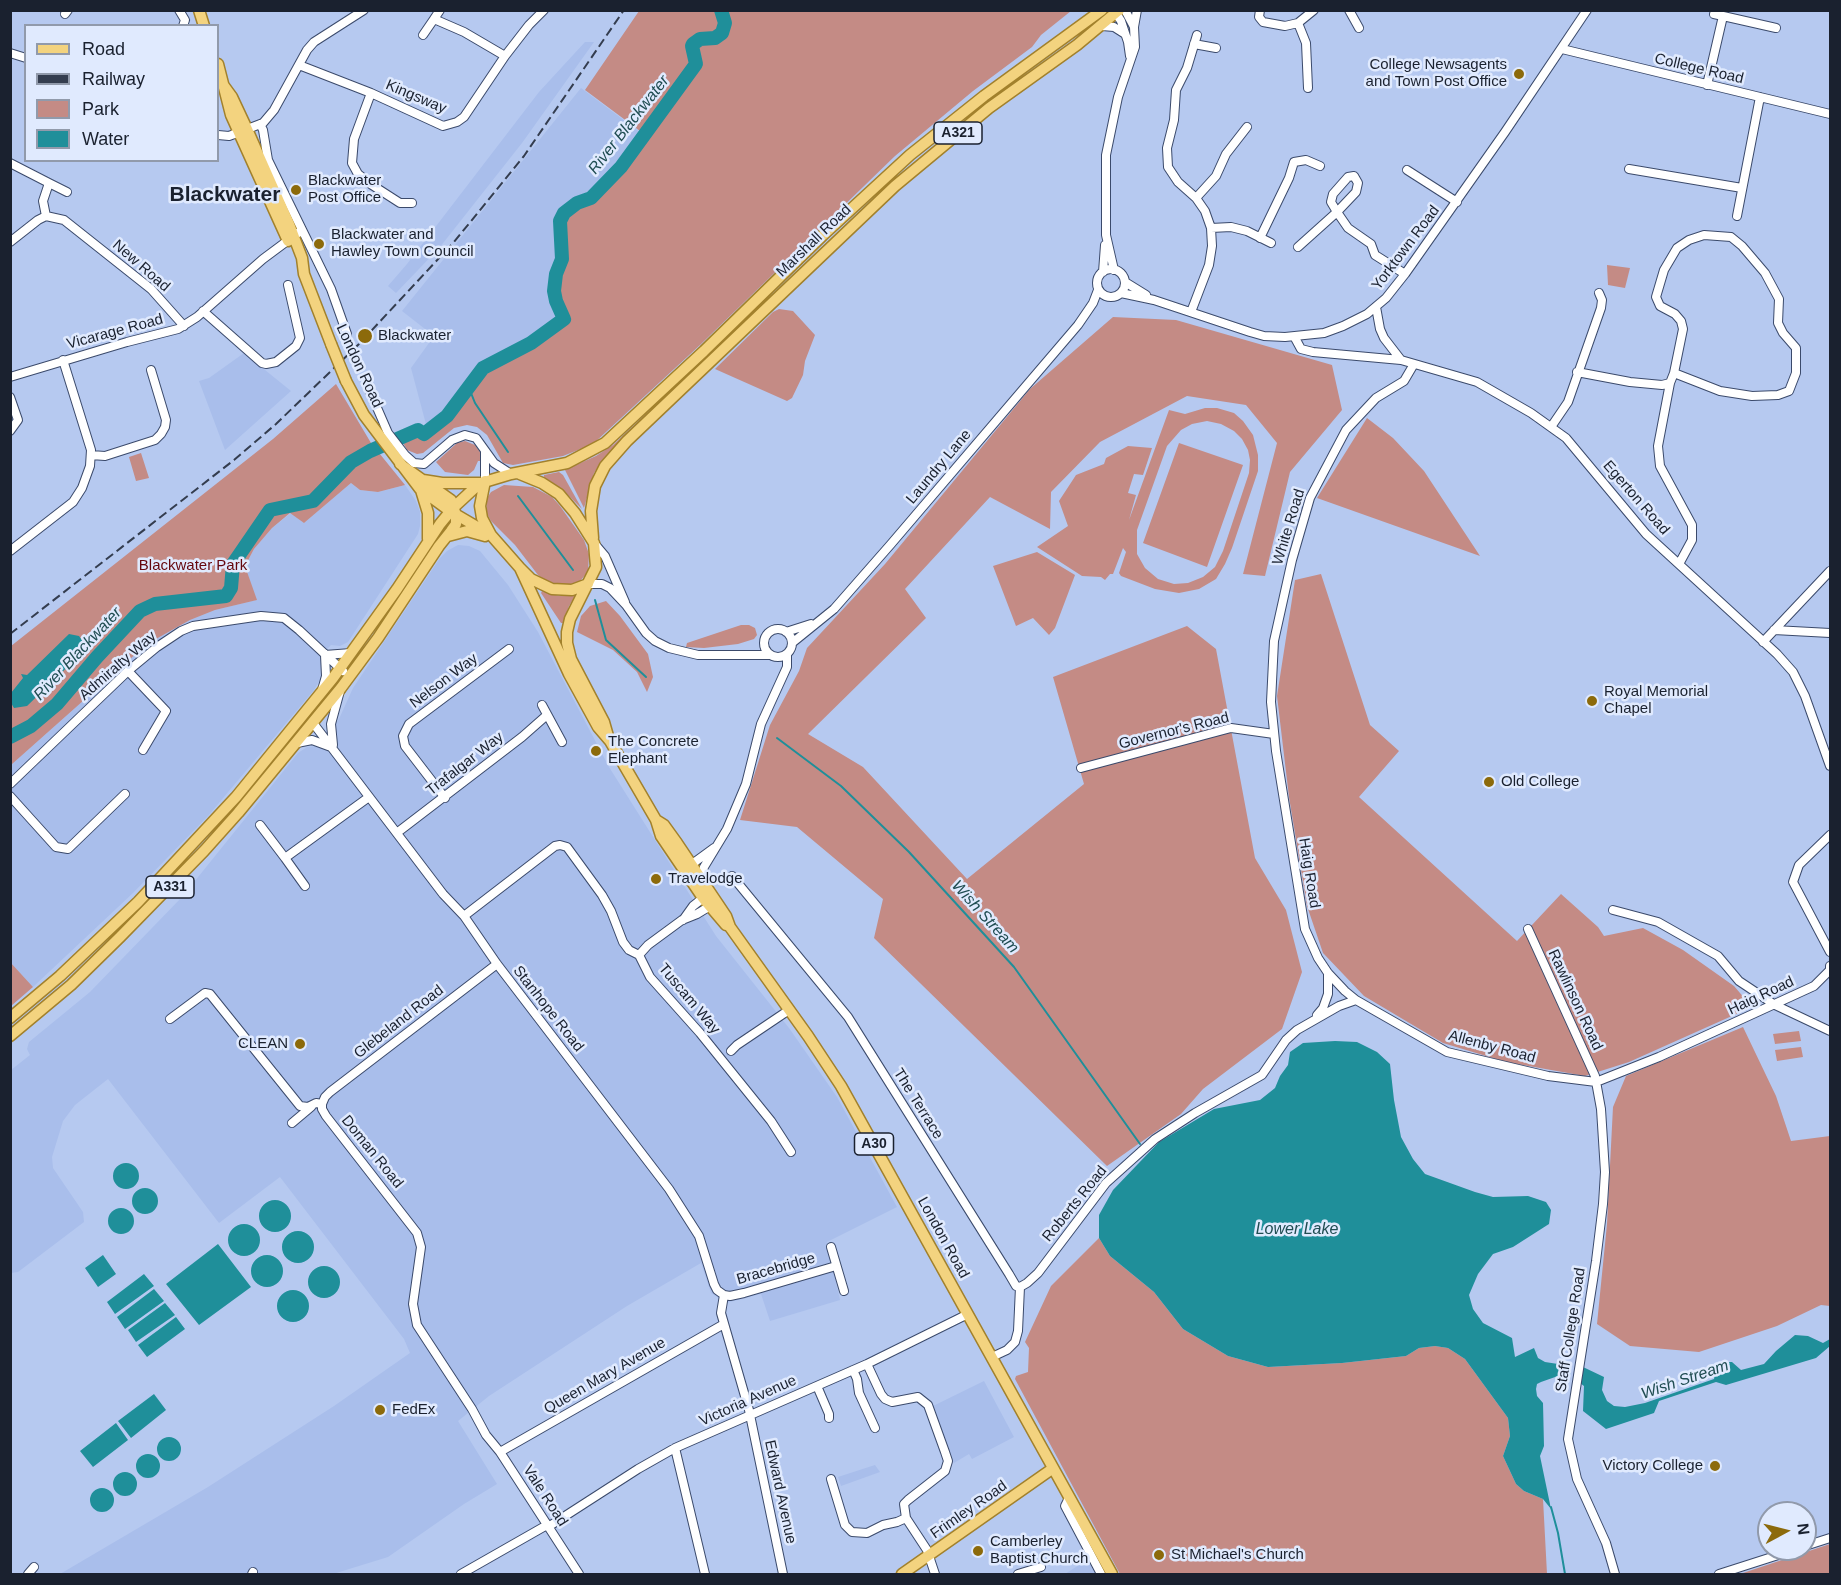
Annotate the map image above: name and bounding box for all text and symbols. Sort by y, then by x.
legend [24,24,219,162]
text: Road [82,39,125,59]
street label: College Road [1653,50,1745,88]
place label: College Newsagents and Town Post Office [1366,56,1507,91]
marker: College Newsagents and Town Post Office [1512,67,1526,81]
text: Railway [82,69,145,89]
water label: River Blackwater [584,72,674,178]
street label: Kingsway [383,76,449,118]
text: Park [82,99,119,119]
road number: A321 [934,122,982,144]
text: Water [82,129,129,149]
place label: Blackwater Post Office [308,172,381,207]
district label: Blackwater [170,182,280,208]
marker: Blackwater Post Office [289,183,303,197]
street label: Marshall Road [773,201,855,281]
street label: Yorktown Road [1368,202,1444,294]
place label: Blackwater and Hawley Town Council [331,226,474,261]
street label: New Road [109,236,173,296]
marker: Blackwater and Hawley Town Council [312,237,326,251]
street label: Vicarage Road [65,311,165,353]
street label: London Road [332,321,386,411]
marker: Blackwater [356,327,374,345]
place label: Blackwater [378,327,451,345]
street label: Laundry Lane [903,426,975,508]
street label: Egerton Road [1599,457,1673,539]
street label: White Road [1269,487,1309,567]
park label: Blackwater Park [139,557,247,575]
water label: River Blackwater [30,604,126,704]
street label: Admiralty Way [76,628,160,704]
street label: Nelson Way [407,650,481,712]
place label: Royal Memorial Chapel [1604,683,1708,718]
marker: Royal Memorial Chapel [1585,694,1599,708]
street label: Governor's Road [1117,709,1231,753]
street label: Trafalgar Way [423,728,507,800]
place label: The Concrete Elephant [608,733,699,768]
marker: The Concrete Elephant [589,744,603,758]
place label: Old College [1501,773,1579,791]
marker: Old College [1482,775,1496,789]
street label: Haig Road [1295,837,1323,909]
place label: Travelodge [668,870,742,888]
marker: Travelodge [649,872,663,886]
road number: A331 [146,876,194,898]
water label: Wish Stream [947,877,1023,957]
street label: Rawlinson Road [1544,947,1606,1053]
street label: Tuscam Way [654,960,724,1038]
street label: Stanhope Road [509,962,587,1056]
street label: Haig Road [1725,973,1797,1019]
street label: Glebeland Road [351,982,447,1062]
street label: Allenby Road [1447,1027,1537,1067]
place label: CLEAN [238,1035,288,1053]
marker: CLEAN [293,1037,307,1051]
street label: The Terrace [889,1065,947,1143]
street label: Doman Road [337,1112,407,1192]
road number: A30 [854,1133,894,1155]
street label: Roberts Road [1039,1162,1111,1246]
street label: London Road [913,1194,973,1282]
water label: Lower Lake [1256,1220,1338,1240]
street label: Bracebridge [735,1249,817,1289]
street label: Staff College Road [1552,1267,1590,1393]
street label: Queen Mary Avenue [541,1334,669,1418]
water label: Wish Stream [1639,1356,1731,1404]
street label: Victoria Avenue [697,1372,799,1430]
place label: FedEx [392,1401,435,1419]
marker: FedEx [373,1403,387,1417]
street label: Edward Avenue [760,1438,800,1546]
place label: Victory College [1602,1457,1703,1475]
marker: Victory College [1708,1459,1722,1473]
street label: Vale Road [519,1462,571,1530]
street label: Frimley Road [927,1477,1011,1543]
north arrow [1757,1501,1817,1561]
text: N [1794,1522,1813,1536]
place label: Camberley Baptist Church [990,1533,1088,1568]
marker: Camberley Baptist Church [971,1544,985,1558]
place label: St Michael's Church [1171,1546,1304,1564]
marker: St Michael's Church [1152,1548,1166,1562]

